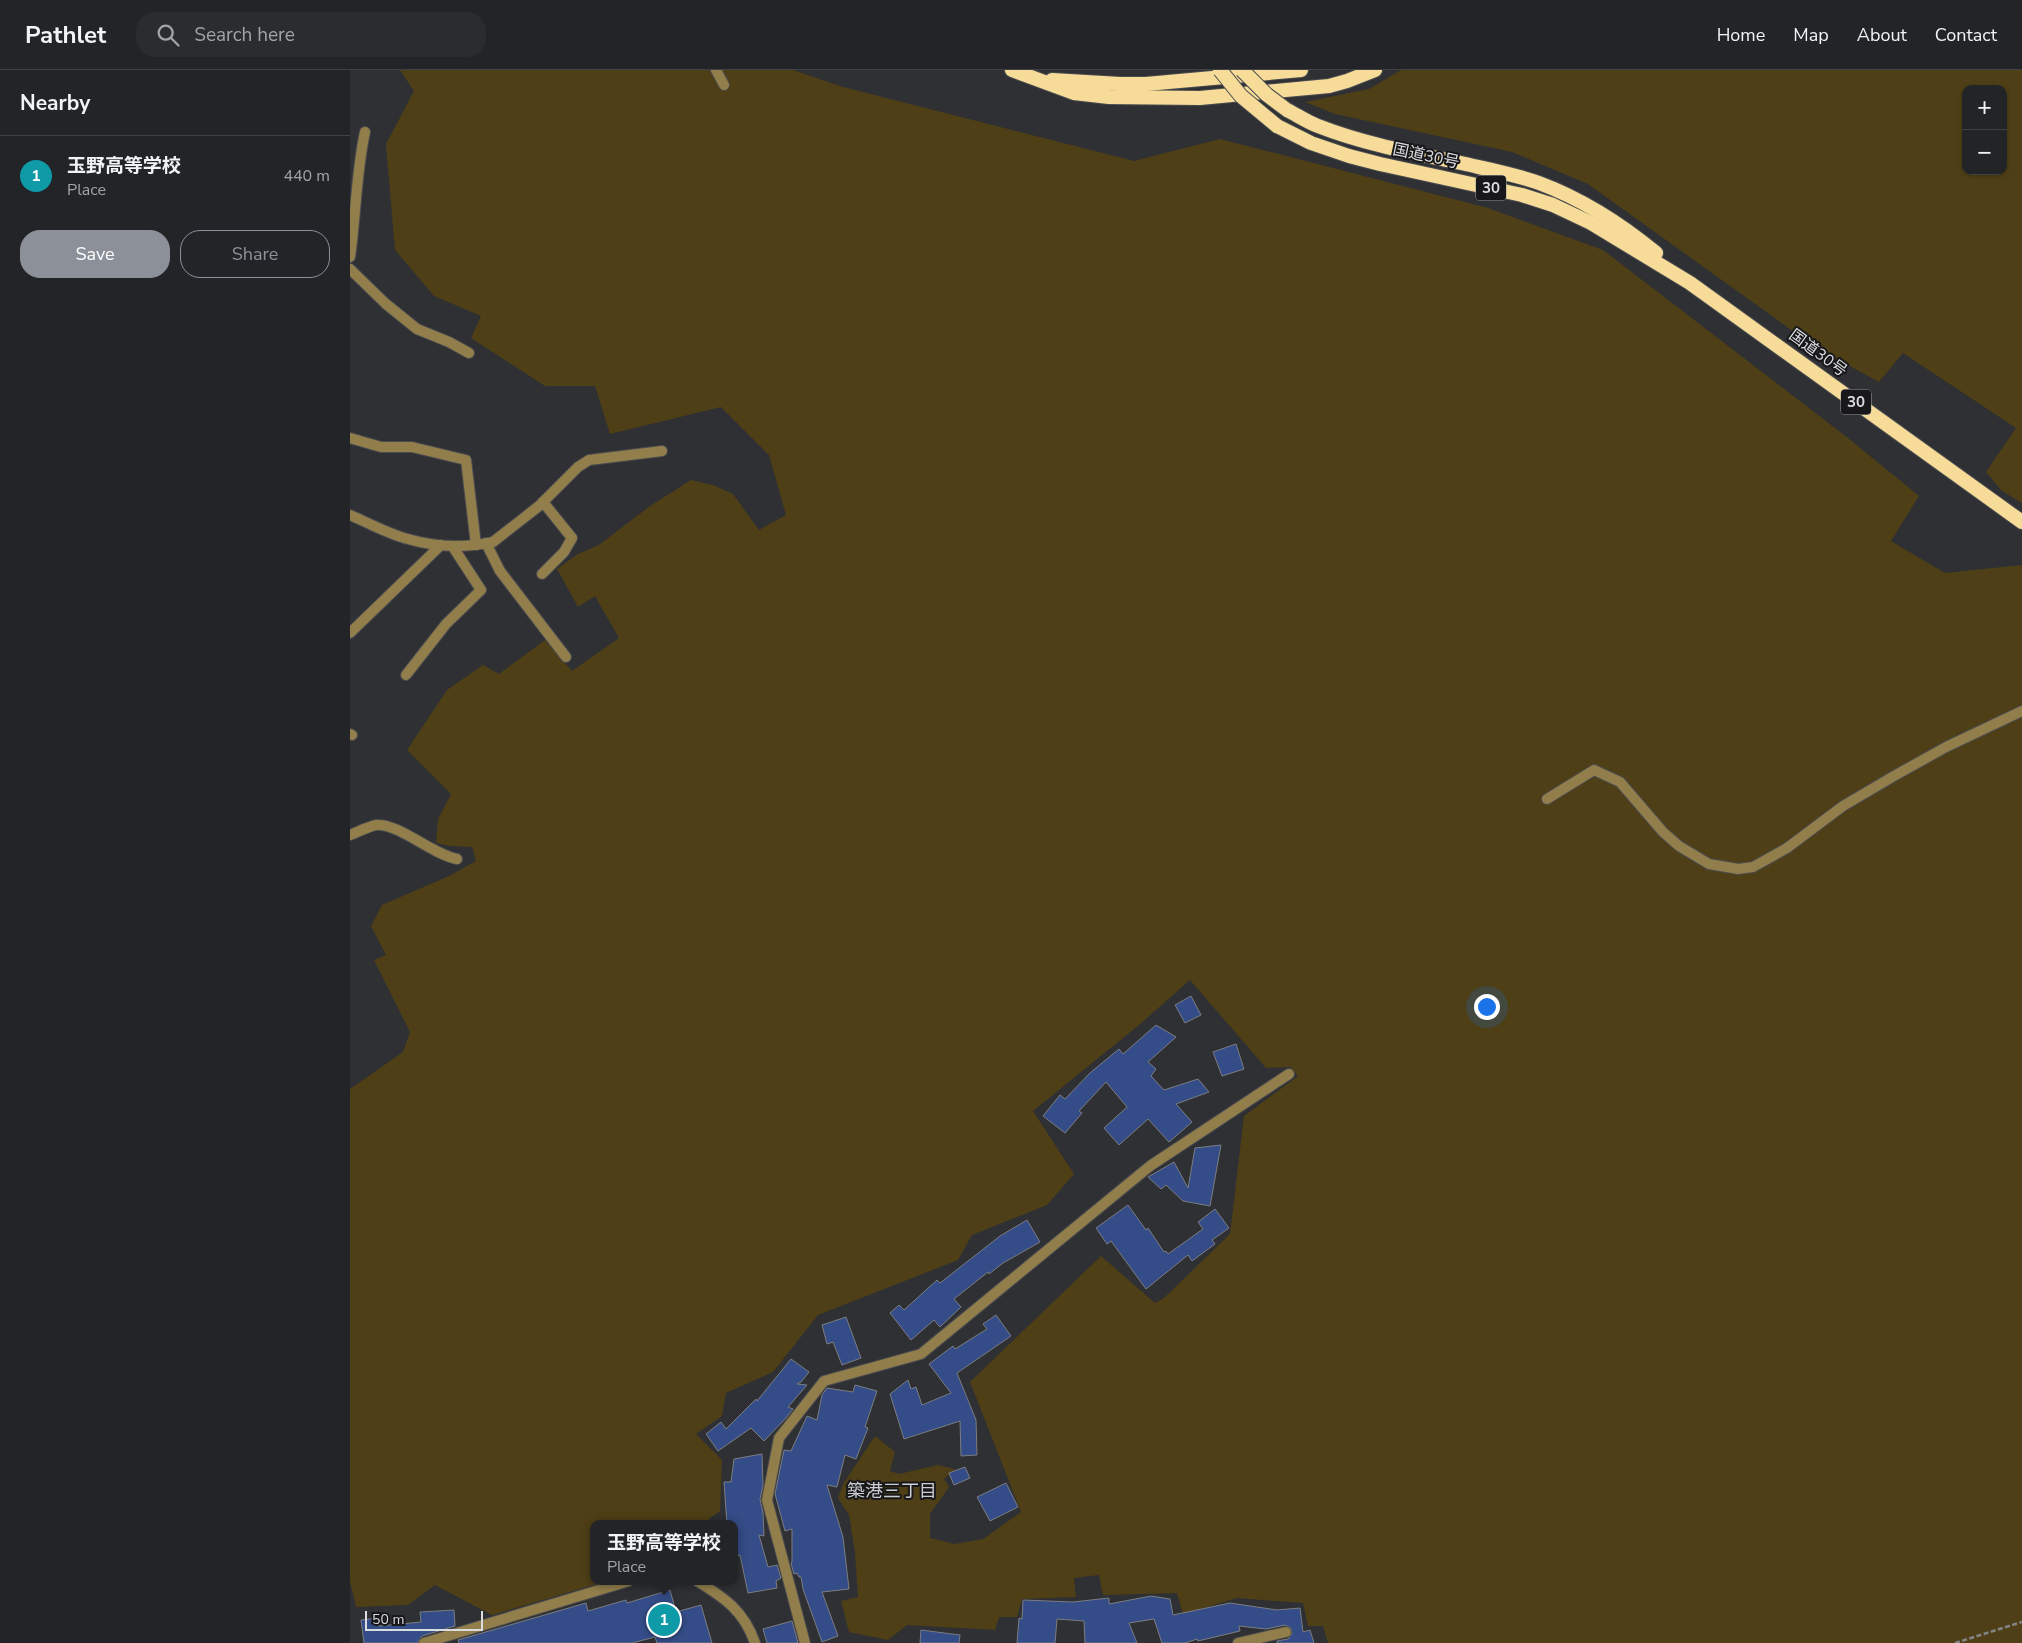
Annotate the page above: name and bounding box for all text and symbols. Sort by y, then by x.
search box [136,12,486,57]
text: Pathlet [25,19,106,51]
icon: search [154,21,182,49]
text: Search here [194,22,295,48]
text: Home [1717,23,1765,47]
text: Map [1793,23,1829,47]
text: About [1857,23,1907,47]
text: Contact [1935,23,1997,47]
map controls [1962,85,2007,175]
button: + [1962,85,2007,130]
text: Nearby [20,89,90,117]
button: − [1962,130,2007,175]
street label: 国道30号 [1391,138,1461,174]
text: 玉野高等学校 [67,153,181,179]
text: 1 [31,165,41,187]
text: 440 m [283,165,330,187]
road number: 30 [1476,176,1506,200]
text: Place [67,179,106,201]
button: Save [20,230,170,278]
button: Share [180,230,330,278]
street label: 国道30号 [1784,324,1852,382]
road number: 30 [1841,390,1871,414]
your location [1474,994,1500,1020]
district label: 築港三丁目 [847,1479,937,1503]
popup [590,1520,738,1585]
text: 玉野高等学校 [607,1530,721,1556]
text: Place [607,1556,646,1578]
pin: 1 [648,1601,680,1639]
scale bar [365,1608,482,1631]
text: 50 m [372,1610,404,1629]

